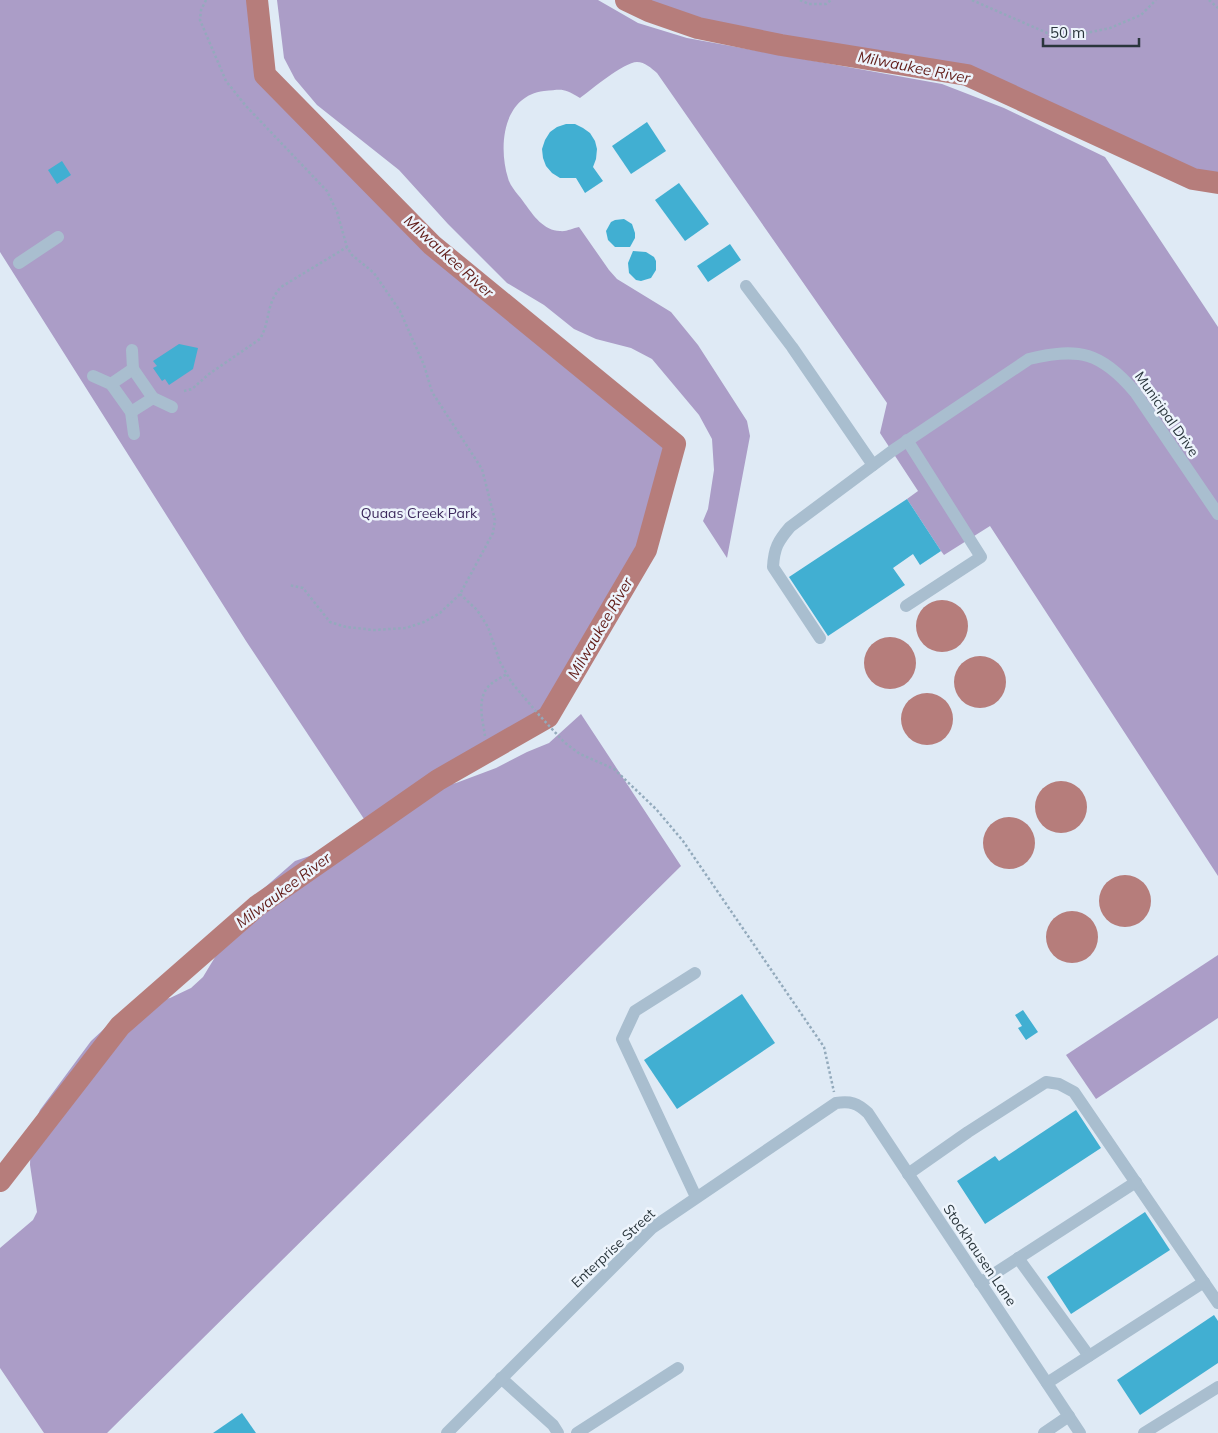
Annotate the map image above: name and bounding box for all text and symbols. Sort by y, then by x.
scale bar [1043,15,1139,47]
text: 50 m [1050,23,1085,42]
water label: Milwaukee River [856,47,972,87]
water label: Milwaukee River [400,211,498,301]
street label: Municipal Drive [1131,368,1203,460]
park label: Quaas Creek Park [361,504,478,522]
water label: Milwaukee River [563,574,637,682]
water label: Milwaukee River [232,848,335,932]
street label: Stockhausen Lane [939,1201,1021,1309]
street label: Enterprise Street [567,1205,659,1291]

